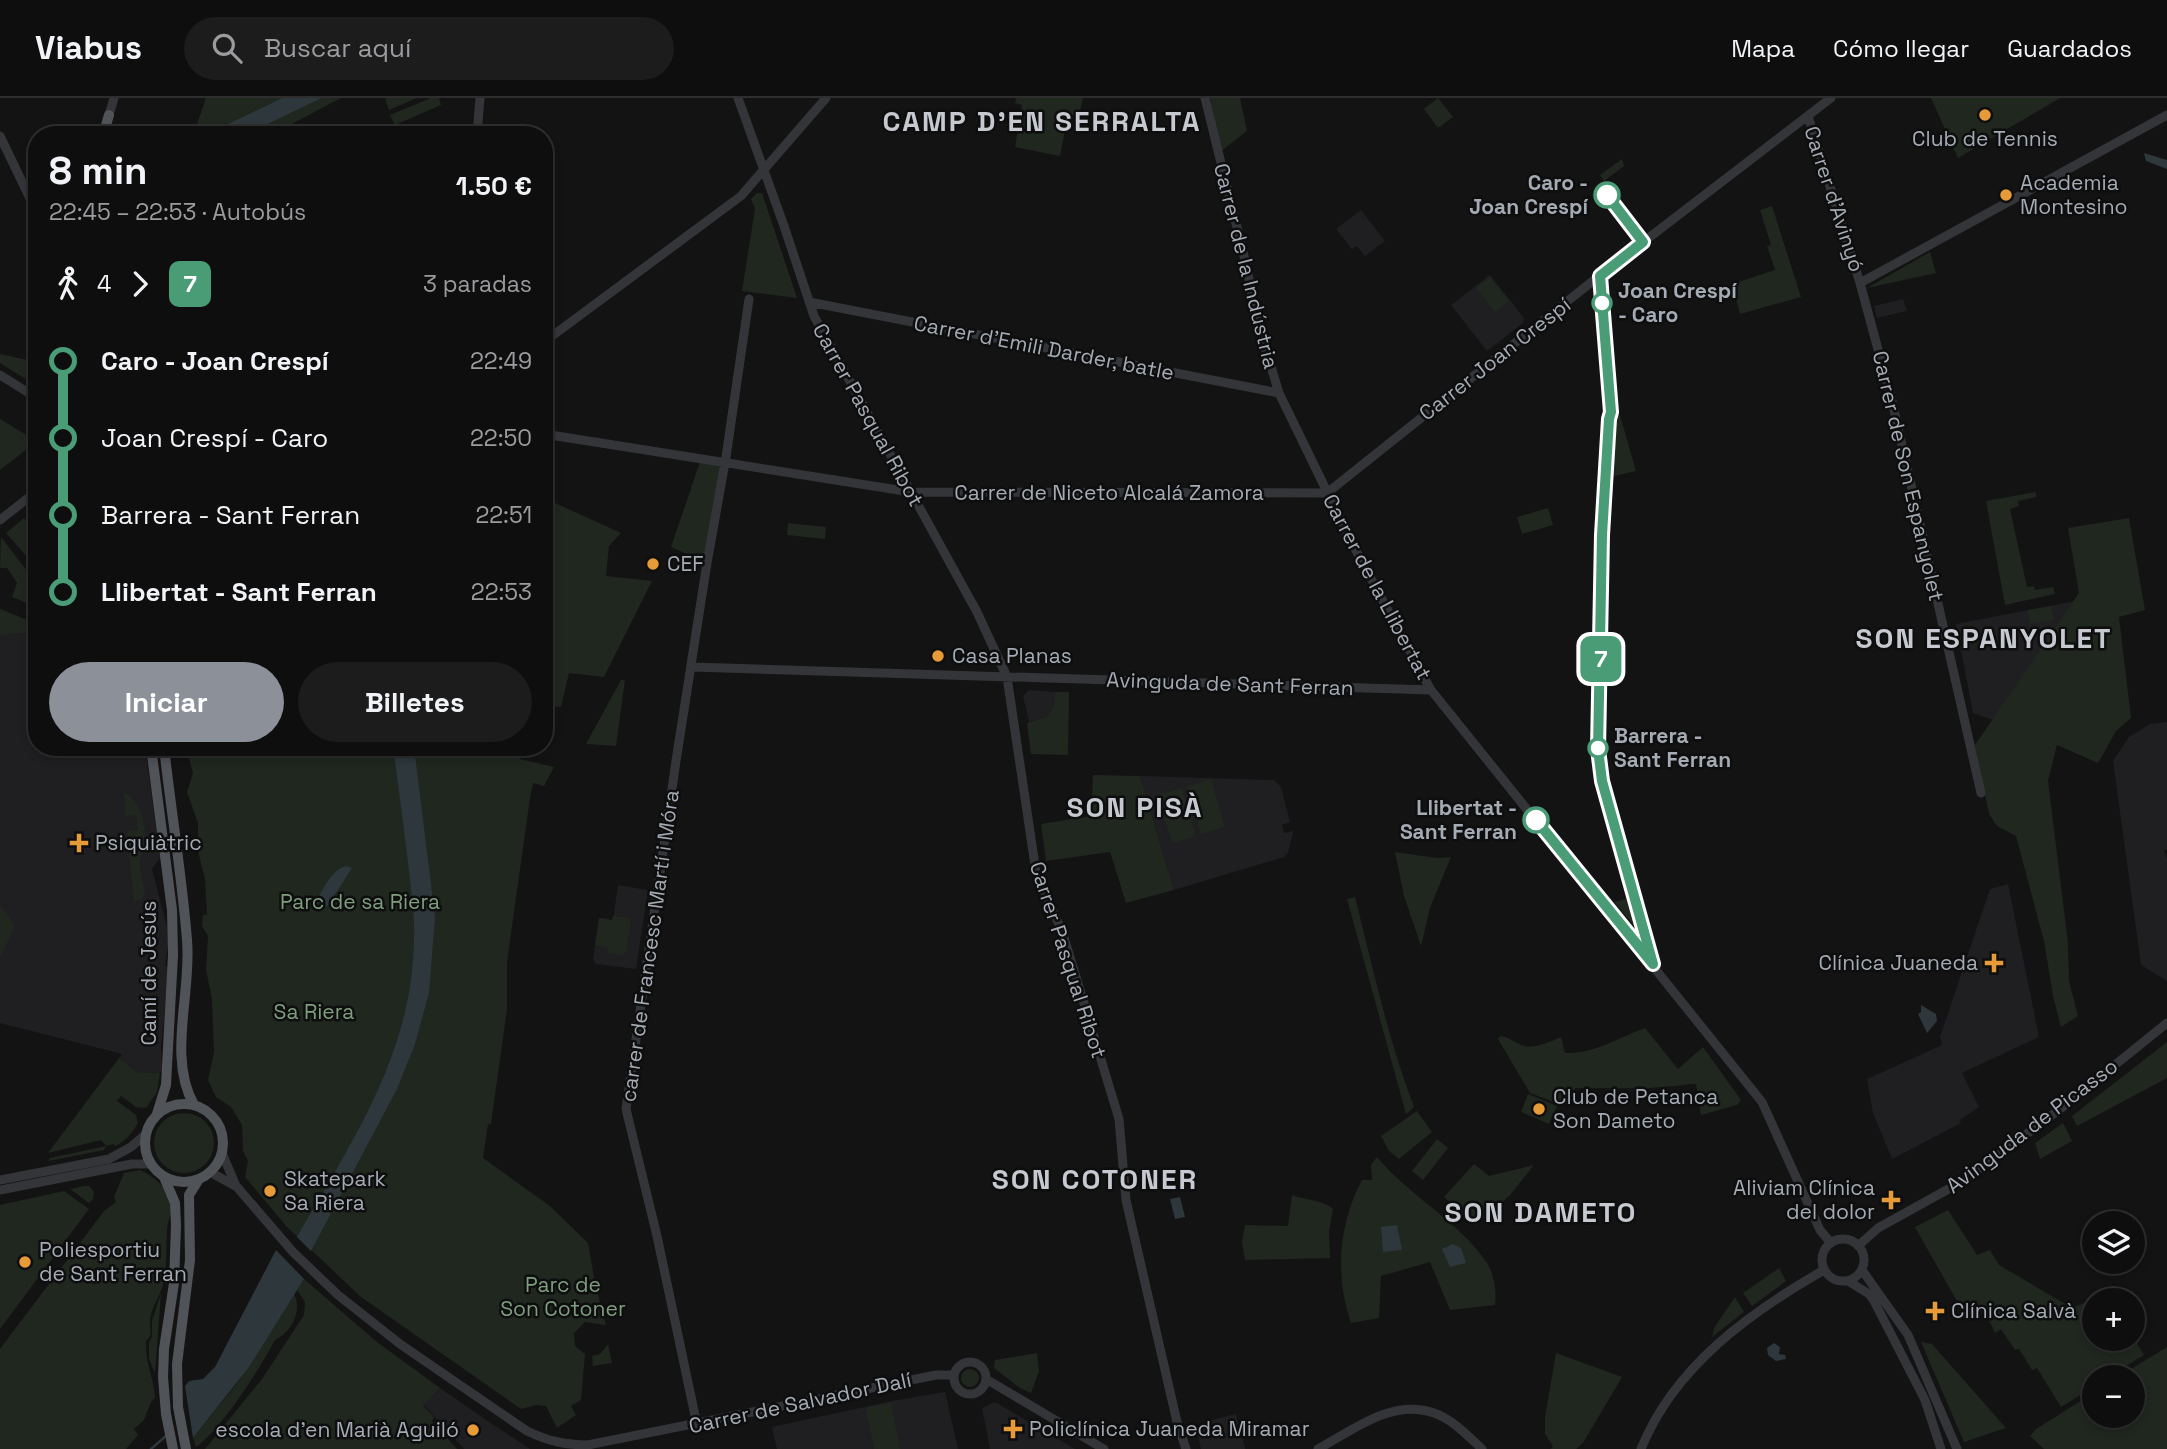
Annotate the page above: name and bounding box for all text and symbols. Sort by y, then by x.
search box [184,17,674,80]
text: Viabus [35,27,142,69]
icon: search [208,29,246,67]
text: Buscar aquí [264,31,411,65]
text: Mapa [1731,33,1795,64]
text: Cómo llegar [1833,33,1969,64]
text: Guardados [2007,33,2132,64]
district label: CAMP D'EN SERRALTA [882,103,1202,139]
marker: Club de Tennis [1977,107,1993,123]
street label: Carrer d'Avinyó [1798,123,1871,275]
place label: Club de Tennis [1912,125,2058,152]
text: 8 min [49,147,147,195]
street label: Carrer de la Indústria [1208,160,1285,371]
text: 1.50 € [456,169,532,203]
place label: Caro - Joan Crespí [1469,169,1588,220]
place label: Academia Montesino [2020,169,2128,220]
marker: Caro - Joan Crespí [1594,182,1620,208]
marker: Academia Montesino [1998,187,2014,203]
text: 22:45 – 22:53 · Autobús [49,197,306,227]
icon: walk [49,265,87,303]
icon: forward [121,265,159,303]
text: 7 [183,268,197,299]
text: 4 [97,269,111,299]
text: 3 paradas [423,269,532,299]
place label: Joan Crespí - Caro [1618,277,1737,328]
street label: Carrer Joan Crespí [1413,290,1577,426]
marker: Joan Crespí - Caro [1592,293,1612,313]
street label: Carrer d'Emili Darder, batle [912,309,1176,386]
street label: Carrer Pasqual Ribot [807,318,930,511]
text: Caro - Joan Crespí [101,344,329,378]
text: 22:49 [470,346,532,376]
street label: Carrer de Son Espanyolet [1867,348,1950,604]
text: Joan Crespí - Caro [101,421,328,455]
text: 22:50 [470,423,532,453]
street label: Carrer de Niceto Alcalá Zamora [954,479,1264,506]
street label: Carrer de la Llibertat [1317,489,1438,685]
text: Barrera - Sant Ferran [101,498,360,532]
text: 22:51 [475,500,532,530]
place label: CEF [667,550,704,577]
marker: CEF [645,556,661,572]
text: Llibertat - Sant Ferran [101,575,377,609]
text: 22:53 [471,577,532,607]
district label: SON ESPANYOLET [1856,620,2112,656]
line badge: 7 [1578,636,1624,682]
place label: Casa Planas [952,642,1072,669]
text: 7 [1594,643,1608,674]
marker: Casa Planas [930,648,946,664]
button: Iniciar [49,662,284,742]
button: Billetes [298,662,532,742]
street label: Avinguda de Sant Ferran [1106,666,1354,701]
place label: Barrera - Sant Ferran [1614,722,1731,773]
marker: Barrera - Sant Ferran [1588,738,1608,758]
street label: carrer de Francesc Martí i Móra [614,788,685,1104]
district label: SON PISÀ [1067,789,1203,825]
place label: Llibertat - Sant Ferran [1400,794,1517,845]
marker: Llibertat - Sant Ferran [1523,807,1549,833]
place label: Psiquiàtric [95,829,202,856]
marker: Psiquiàtric [69,833,89,853]
street label: Carrer Pasqual Ribot [1024,858,1113,1062]
park label: Parc de sa Riera [280,888,440,915]
street label: Camí de Jesús [135,901,162,1045]
place label: Clínica Juaneda [1818,949,1978,976]
marker: Clínica Juaneda [1984,953,2004,973]
park label: Sa Riera [274,998,354,1025]
street label: Avinguda de Picasso [1940,1052,2123,1199]
place label: Club de Petanca Son Dameto [1553,1083,1718,1134]
marker: Club de Petanca Son Dameto [1531,1101,1547,1117]
district label: SON COTONER [992,1161,1198,1197]
place label: Skatepark Sa Riera [284,1165,386,1216]
place label: Aliviam Clínica del dolor [1733,1174,1875,1225]
marker: Skatepark Sa Riera [262,1183,278,1199]
marker: Aliviam Clínica del dolor [1881,1190,1901,1210]
district label: SON DAMETO [1445,1194,1637,1230]
map controls [2082,1211,2145,1428]
button: layers [2082,1211,2145,1274]
place label: Poliesportiu de Sant Ferran [39,1236,187,1287]
marker: Poliesportiu de Sant Ferran [17,1254,33,1270]
park label: Parc de Son Cotoner [500,1271,626,1322]
button: + [2082,1288,2145,1351]
place label: Clínica Salvà [1951,1297,2076,1324]
marker: Clínica Salvà [1925,1301,1945,1321]
button: − [2082,1365,2145,1428]
street label: Carrer de Salvador Dalí [686,1366,915,1439]
place label: Policlínica Juaneda Miramar [1029,1415,1310,1442]
place label: escola d'en Marià Aguiló [215,1416,459,1443]
marker: Policlínica Juaneda Miramar [1003,1419,1023,1439]
marker: escola d'en Marià Aguiló [465,1422,481,1438]

